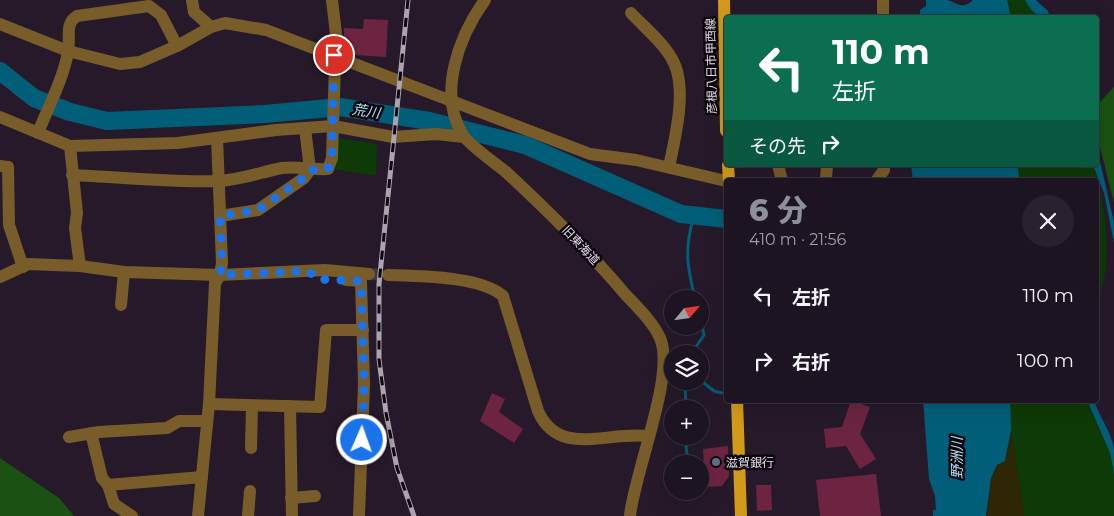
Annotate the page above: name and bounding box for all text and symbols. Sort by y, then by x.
street label: 彦根八日市甲西線 [703,18,719,114]
text: 110 m [832,30,930,73]
pin [313,34,355,76]
icon: left [749,35,814,100]
icon: arrive [320,41,348,69]
text: 左折 [832,78,876,105]
water label: 荒川 [351,100,383,122]
icon: right [816,130,844,158]
text: その先 [749,135,806,158]
text: 6 分 [749,192,807,229]
button: close [1022,195,1074,247]
street label: 旧東海道 [559,222,603,268]
text: 410 m · 21:56 [749,230,846,249]
icon: left [749,282,777,310]
text: 110 m [1023,284,1074,307]
text: 左折 [792,286,830,309]
north arrow [664,290,709,335]
map controls [664,290,709,500]
button: layers [664,345,709,390]
icon: right [749,347,777,375]
text: 100 m [1017,349,1074,372]
text: 右折 [792,351,830,374]
button: + [664,400,709,445]
position arrow [335,413,387,465]
water label: 野洲川 [948,435,966,479]
button: − [664,455,709,500]
place label: 滋賀銀行 [726,455,774,470]
marker: 滋賀銀行 [710,456,722,468]

